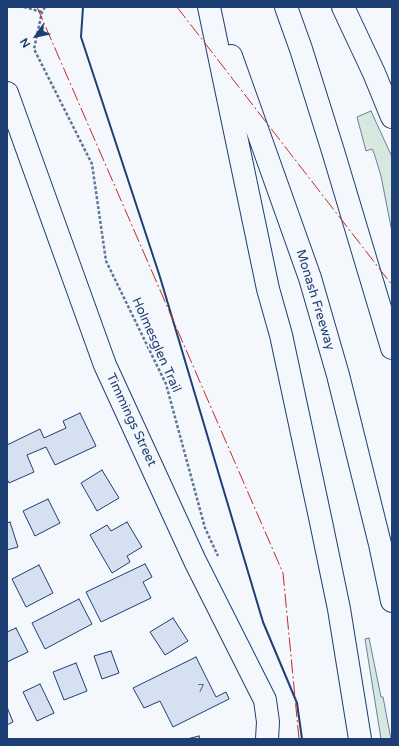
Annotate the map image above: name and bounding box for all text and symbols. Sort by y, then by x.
north arrow [16,16,56,56]
text: N [18,36,33,50]
street label: Monash Freeway [292,248,338,352]
street label: Holmesglen Trail [128,295,184,395]
street label: Timmings Street [103,371,159,469]
house number: 7 [198,682,204,696]

